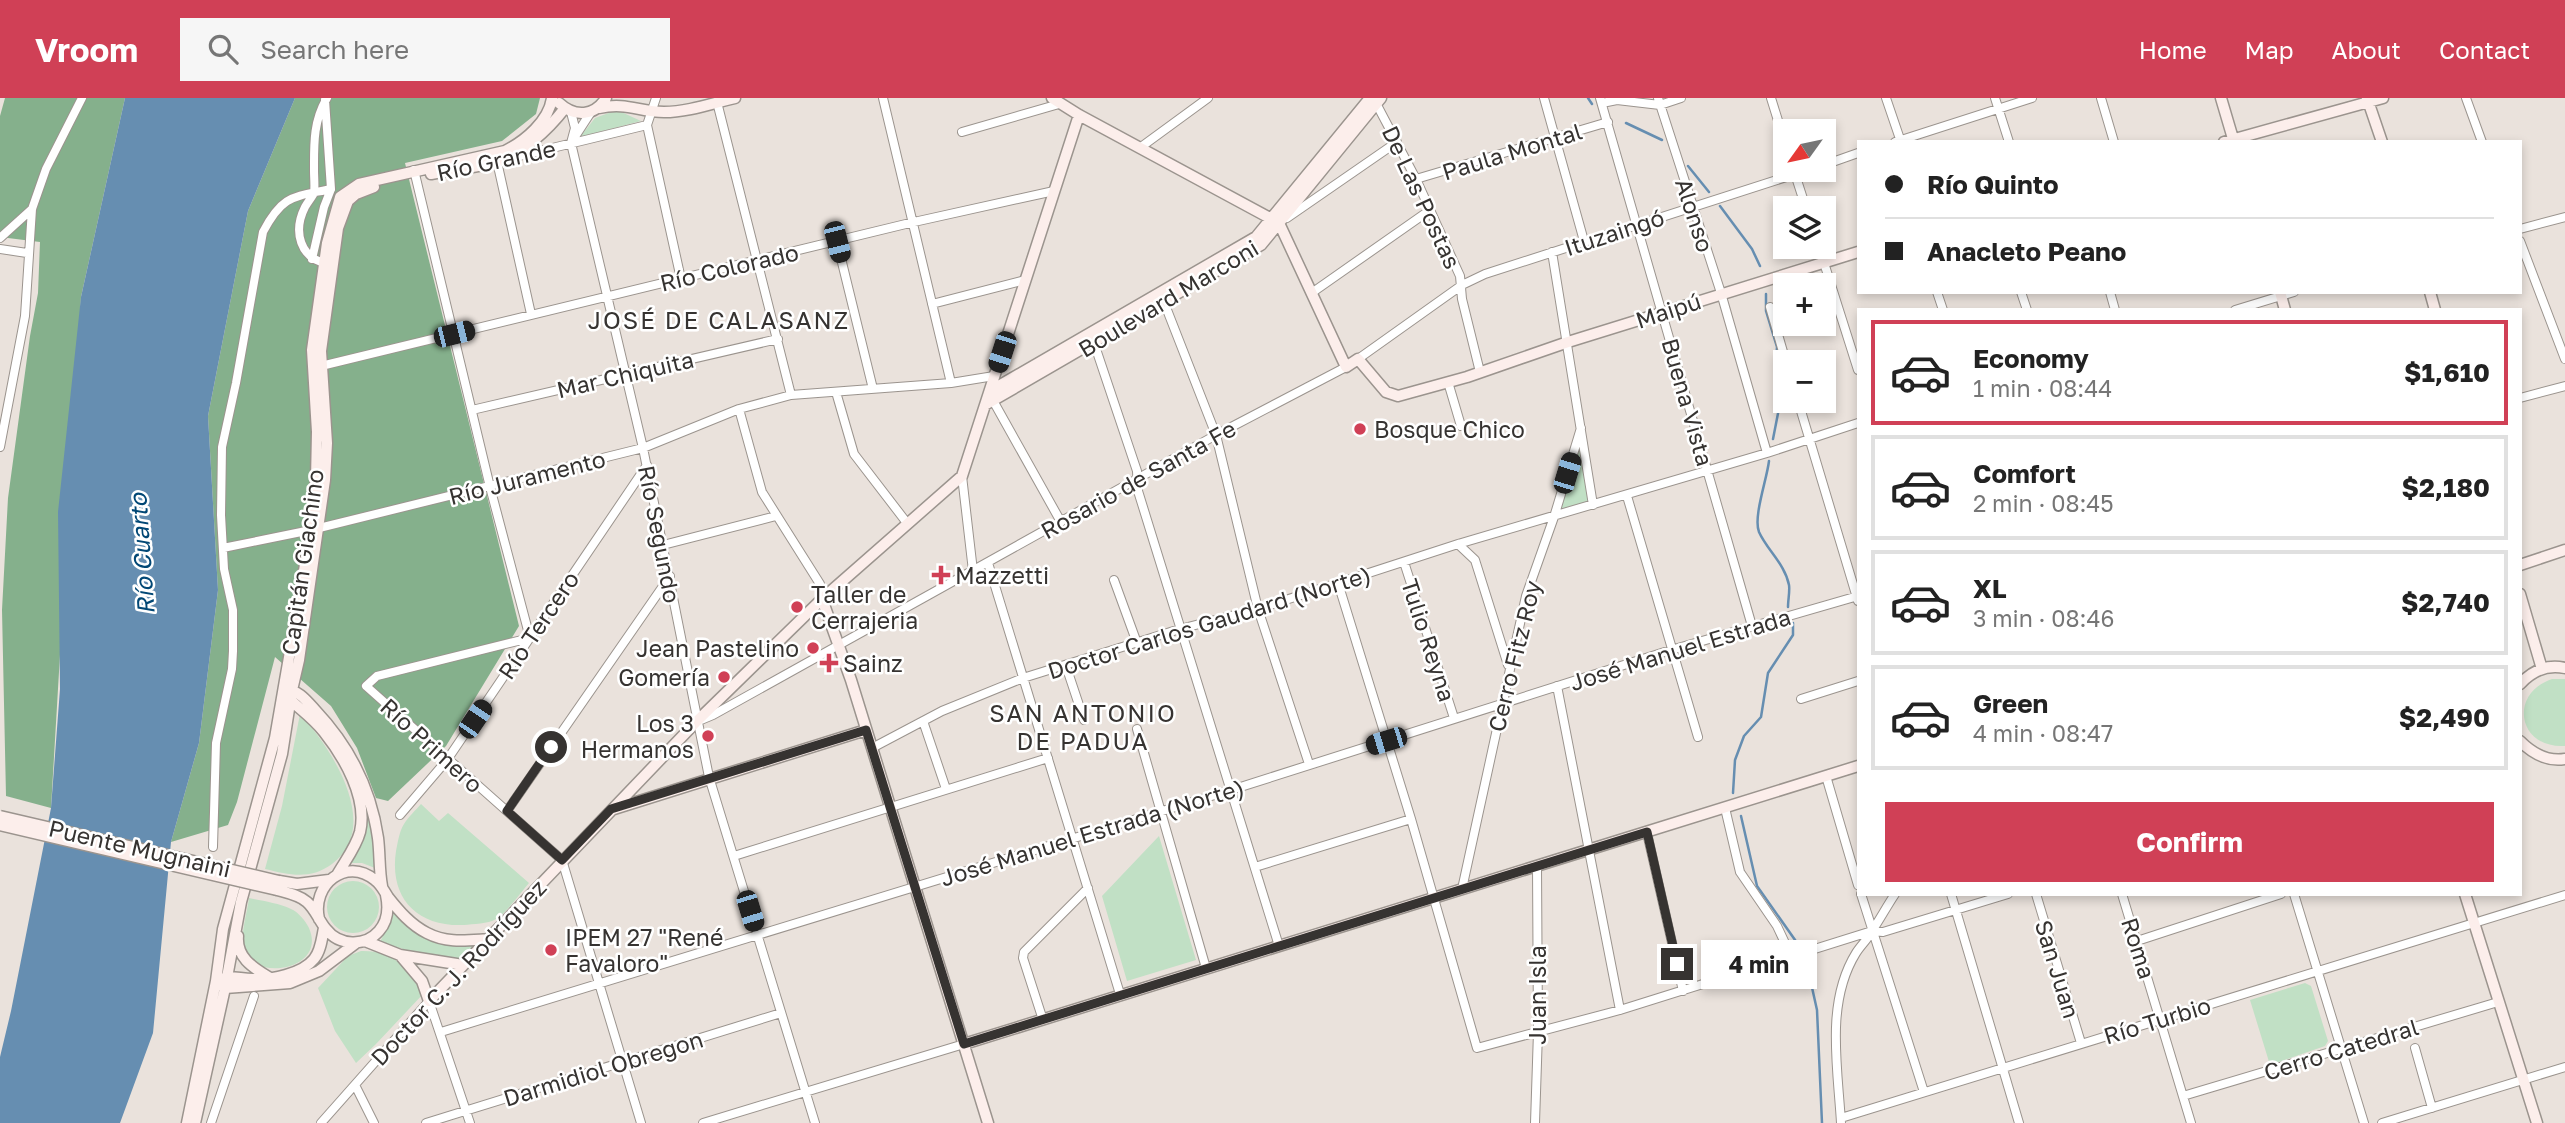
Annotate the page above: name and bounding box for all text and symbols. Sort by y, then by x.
search box [180,18,670,81]
text: Vroom [35,30,138,69]
icon: search [204,30,242,68]
text: Search here [260,34,409,65]
text: Home [2139,35,2207,64]
text: Map [2245,35,2294,64]
text: About [2332,35,2401,64]
text: Contact [2439,35,2530,64]
street label: Paula Montal [1439,116,1585,186]
north arrow [1773,119,1836,182]
map controls [1773,119,1836,413]
street label: De Las Postas [1377,121,1467,273]
street label: Río Grande [434,134,558,186]
text: Río Quinto [1927,169,2059,200]
street label: Alonso [1670,175,1720,255]
button: layers [1773,196,1836,259]
street label: Ituzaingó [1561,203,1667,261]
car [822,219,853,265]
street label: Boulevard Marconi [1073,233,1263,363]
text: Anacleto Peano [1927,236,2126,267]
street label: Río Colorado [657,237,801,297]
button: + [1773,273,1836,336]
street label: Maipú [1632,286,1704,334]
district label: JOSÉ DE CALASANZ [588,305,850,334]
car [432,319,477,349]
car [986,329,1019,375]
street label: Buena Vista [1656,335,1720,469]
icon: car [1889,341,1952,404]
text: Economy [1973,343,2089,374]
street label: Mar Chiquita [554,345,696,403]
button: − [1773,350,1836,413]
text: $1,610 [2404,357,2490,388]
text: 1 min · 08:44 [1973,374,2112,402]
street label: Rosario de Santa Fe [1036,414,1240,544]
place label: Bosque Chico [1374,415,1525,443]
marker: Bosque Chico [1352,421,1368,437]
street label: Río Juramento [446,444,608,510]
car [1551,450,1584,496]
icon: car [1889,456,1952,519]
text: Comfort [1973,458,2076,489]
street label: Río Segundo [633,463,687,605]
street label: Capitán Giachino [275,467,329,657]
text: $2,180 [2401,472,2490,503]
text: 2 min · 08:45 [1973,489,2114,517]
water label: Río Cuarto [122,491,160,616]
street label: Doctor Carlos Gaudard (Norte) [1044,559,1374,685]
place label: Mazzetti [955,561,1049,589]
street label: Río Tercero [492,566,584,684]
marker: Mazzetti [933,567,949,583]
icon: car [1889,571,1952,634]
text: XL [1973,573,2007,604]
street label: Tulio Reyna [1396,575,1462,705]
street label: Cerro Fitz Roy [1482,577,1546,735]
place label: Taller de Cerrajeria [811,580,918,634]
text: $2,740 [2401,587,2490,618]
marker: Taller de Cerrajeria [789,599,805,615]
street label: José Manuel Estrada [1566,602,1794,696]
text: 3 min · 08:46 [1973,604,2114,632]
place label: Jean Pastelino [636,634,799,662]
marker: Jean Pastelino [805,640,821,656]
place label: Sainz [843,649,903,677]
marker: Sainz [821,655,837,671]
place label: Gomería [618,663,710,691]
marker: Gomería [716,669,732,685]
icon: car [1889,686,1952,749]
text: Green [1973,688,2048,719]
street label: Río Primero [375,692,489,798]
car [455,696,496,742]
district label: SAN ANTONIO DE PADUA [989,698,1177,755]
text: $2,490 [2399,702,2490,733]
place label: Los 3 Hermanos [581,709,694,763]
text: 4 min · 08:47 [1973,719,2113,747]
car [1363,725,1410,757]
marker: Los 3 Hermanos [700,728,716,744]
route start [535,731,567,763]
street label: José Manuel Estrada (Norte) [937,772,1247,892]
button: Confirm [1885,802,2494,882]
street label: Puente Mugnaini [46,813,234,883]
street label: Doctor C. J. Rodríguez [364,873,552,1071]
car [734,888,767,934]
street label: Roma [2116,914,2162,982]
street label: San Juan [2030,916,2086,1022]
place label: IPEM 27 "René Favaloro" [565,923,723,977]
callout: 4 min [1702,940,1817,988]
marker: IPEM 27 "René Favaloro" [543,942,559,958]
street label: Juan Isla [1523,945,1551,1045]
route end [1661,948,1693,980]
text: 4 min [1729,950,1789,978]
street label: Río Turbio [2100,990,2214,1050]
street label: Cerro Catedral [2260,1012,2422,1086]
street label: Darmidiol Obregon [500,1024,706,1112]

